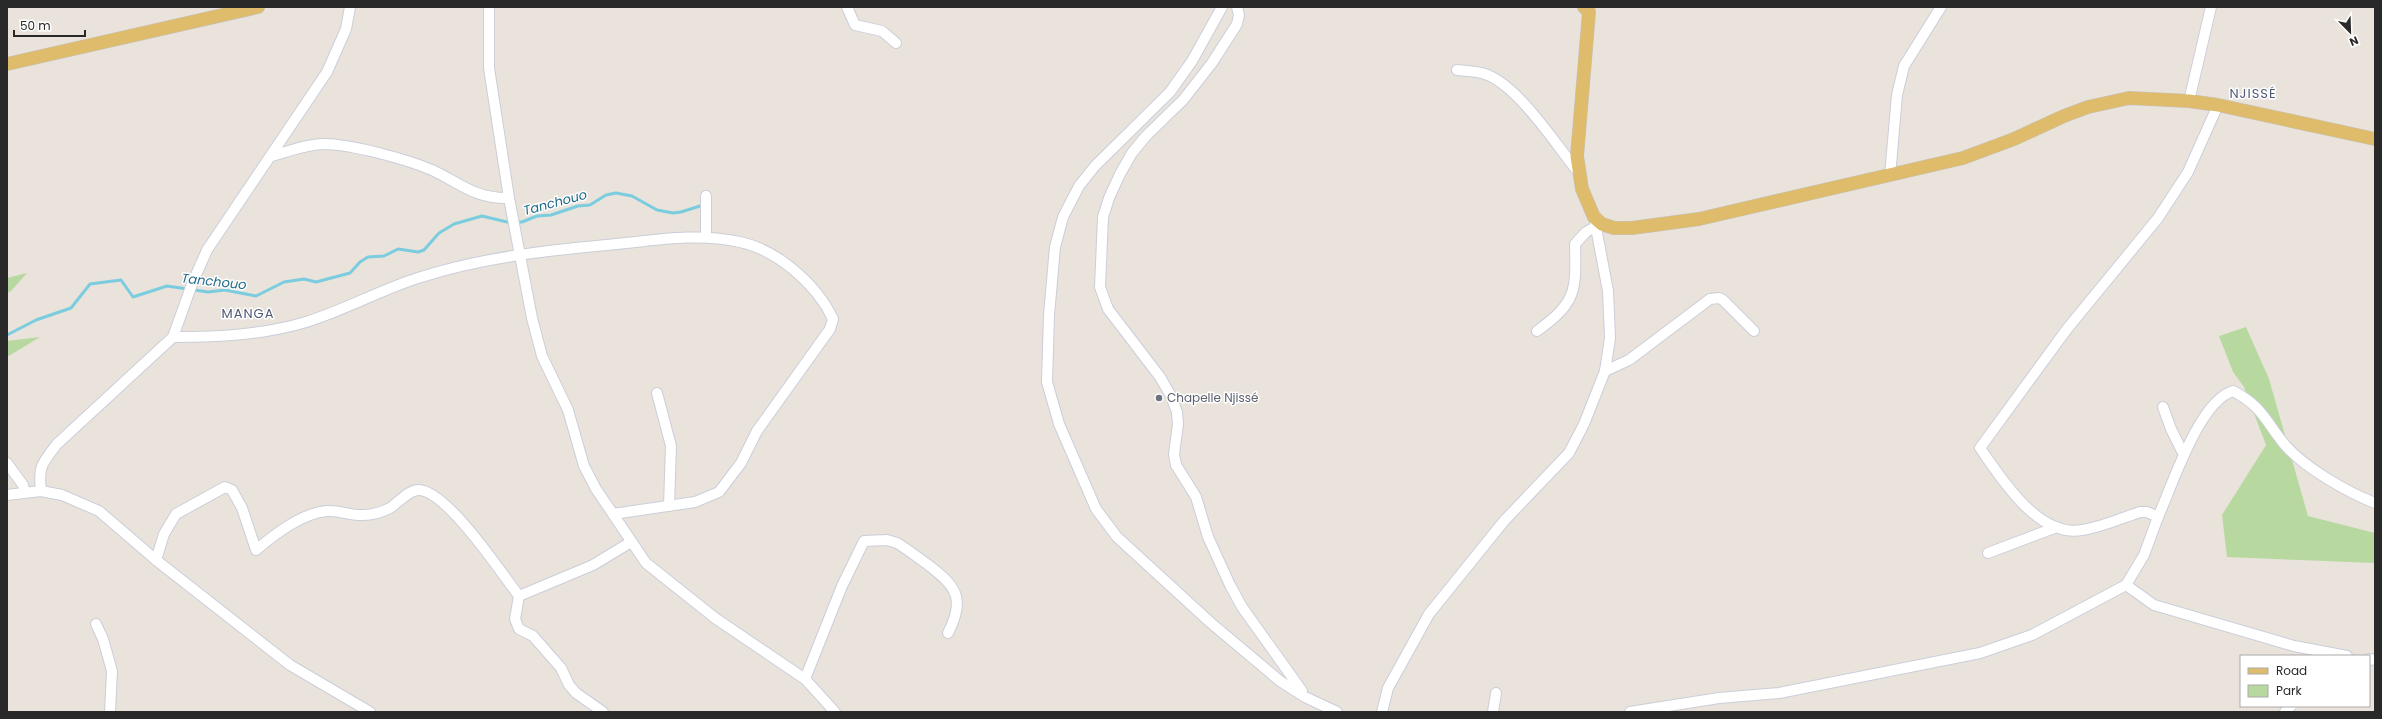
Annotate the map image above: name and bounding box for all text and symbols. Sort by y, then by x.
scale bar [14,12,85,38]
north arrow [2330,12,2370,52]
text: 50 m [20,17,51,34]
text: N [2347,32,2361,50]
district label: NJISSÉ [2229,84,2277,103]
water label: Tanchouo [521,185,589,220]
water label: Tanchouo [180,269,247,294]
district label: MANGA [222,304,274,323]
place label: Chapelle Njissé [1167,389,1259,406]
marker: Chapelle Njissé [1154,393,1164,403]
legend [2240,655,2370,707]
text: Road [2276,662,2307,679]
text: Park [2276,682,2303,699]

